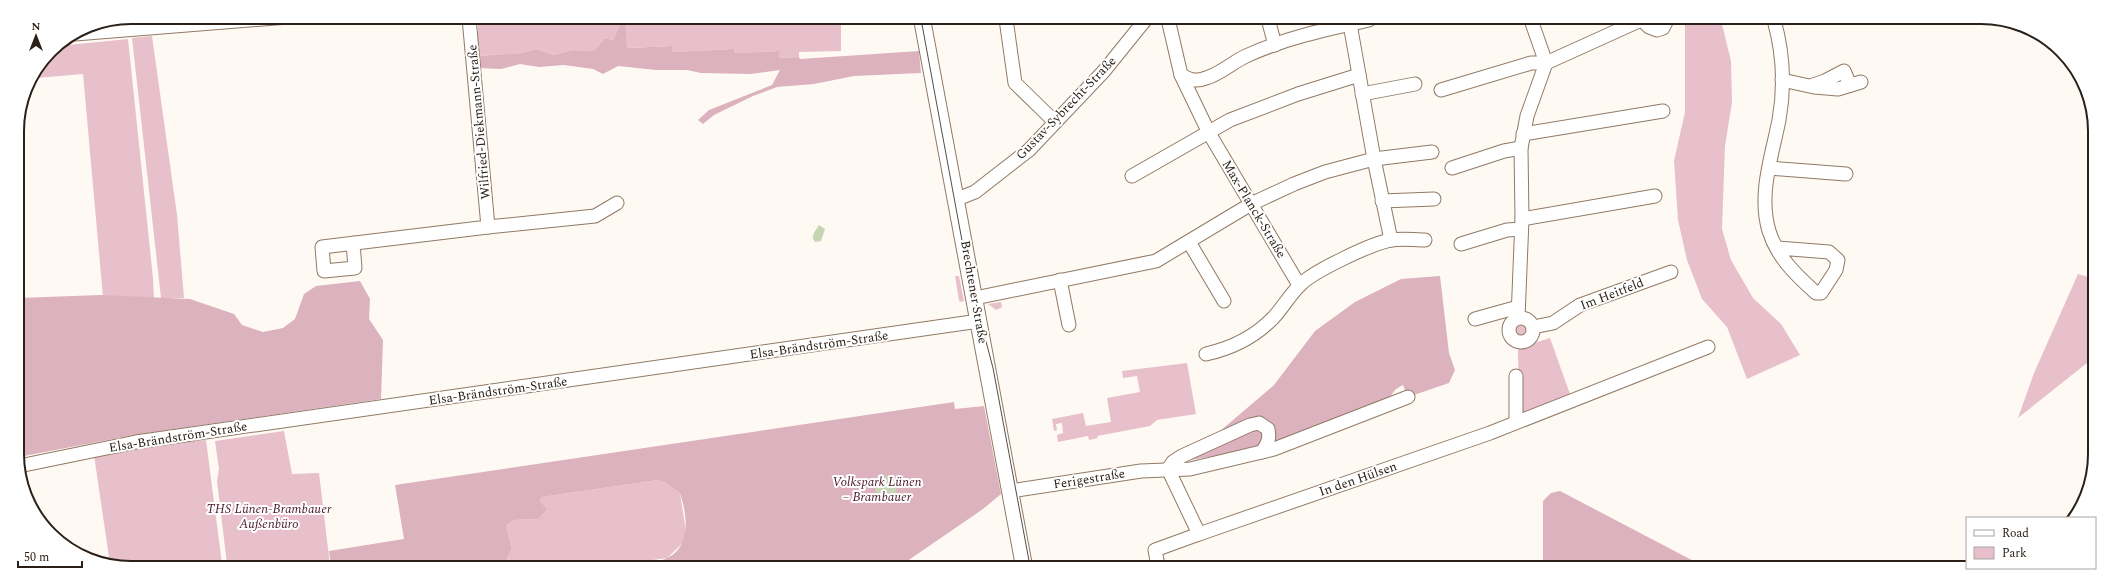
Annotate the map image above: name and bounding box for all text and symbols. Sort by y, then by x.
north arrow [16,16,56,56]
text: N [32,18,41,35]
street label: Wilfried-Diekmann-Straße [462,44,496,200]
street label: Gustav-Sybrecht-Straße [1011,52,1121,164]
street label: Max-Planck-Straße [1217,156,1291,262]
street label: Brechtener Straße [955,239,993,345]
street label: Im Heitfeld [1577,273,1647,315]
street label: Elsa-Brändström-Straße [748,325,890,365]
street label: Elsa-Brändström-Straße [427,371,569,411]
street label: Elsa-Brändström-Straße [107,416,249,458]
street label: In den Hülsen [1316,456,1400,502]
street label: Ferigestraße [1052,463,1126,495]
park label: Volkspark Lünen – Brambauer [832,472,922,507]
park label: THS Lünen-Brambauer Außenbüro [207,499,332,534]
legend [1966,517,2096,569]
text: Road [2002,524,2029,543]
scale bar [18,543,82,569]
text: Park [2002,544,2027,563]
text: 50 m [24,548,49,567]

